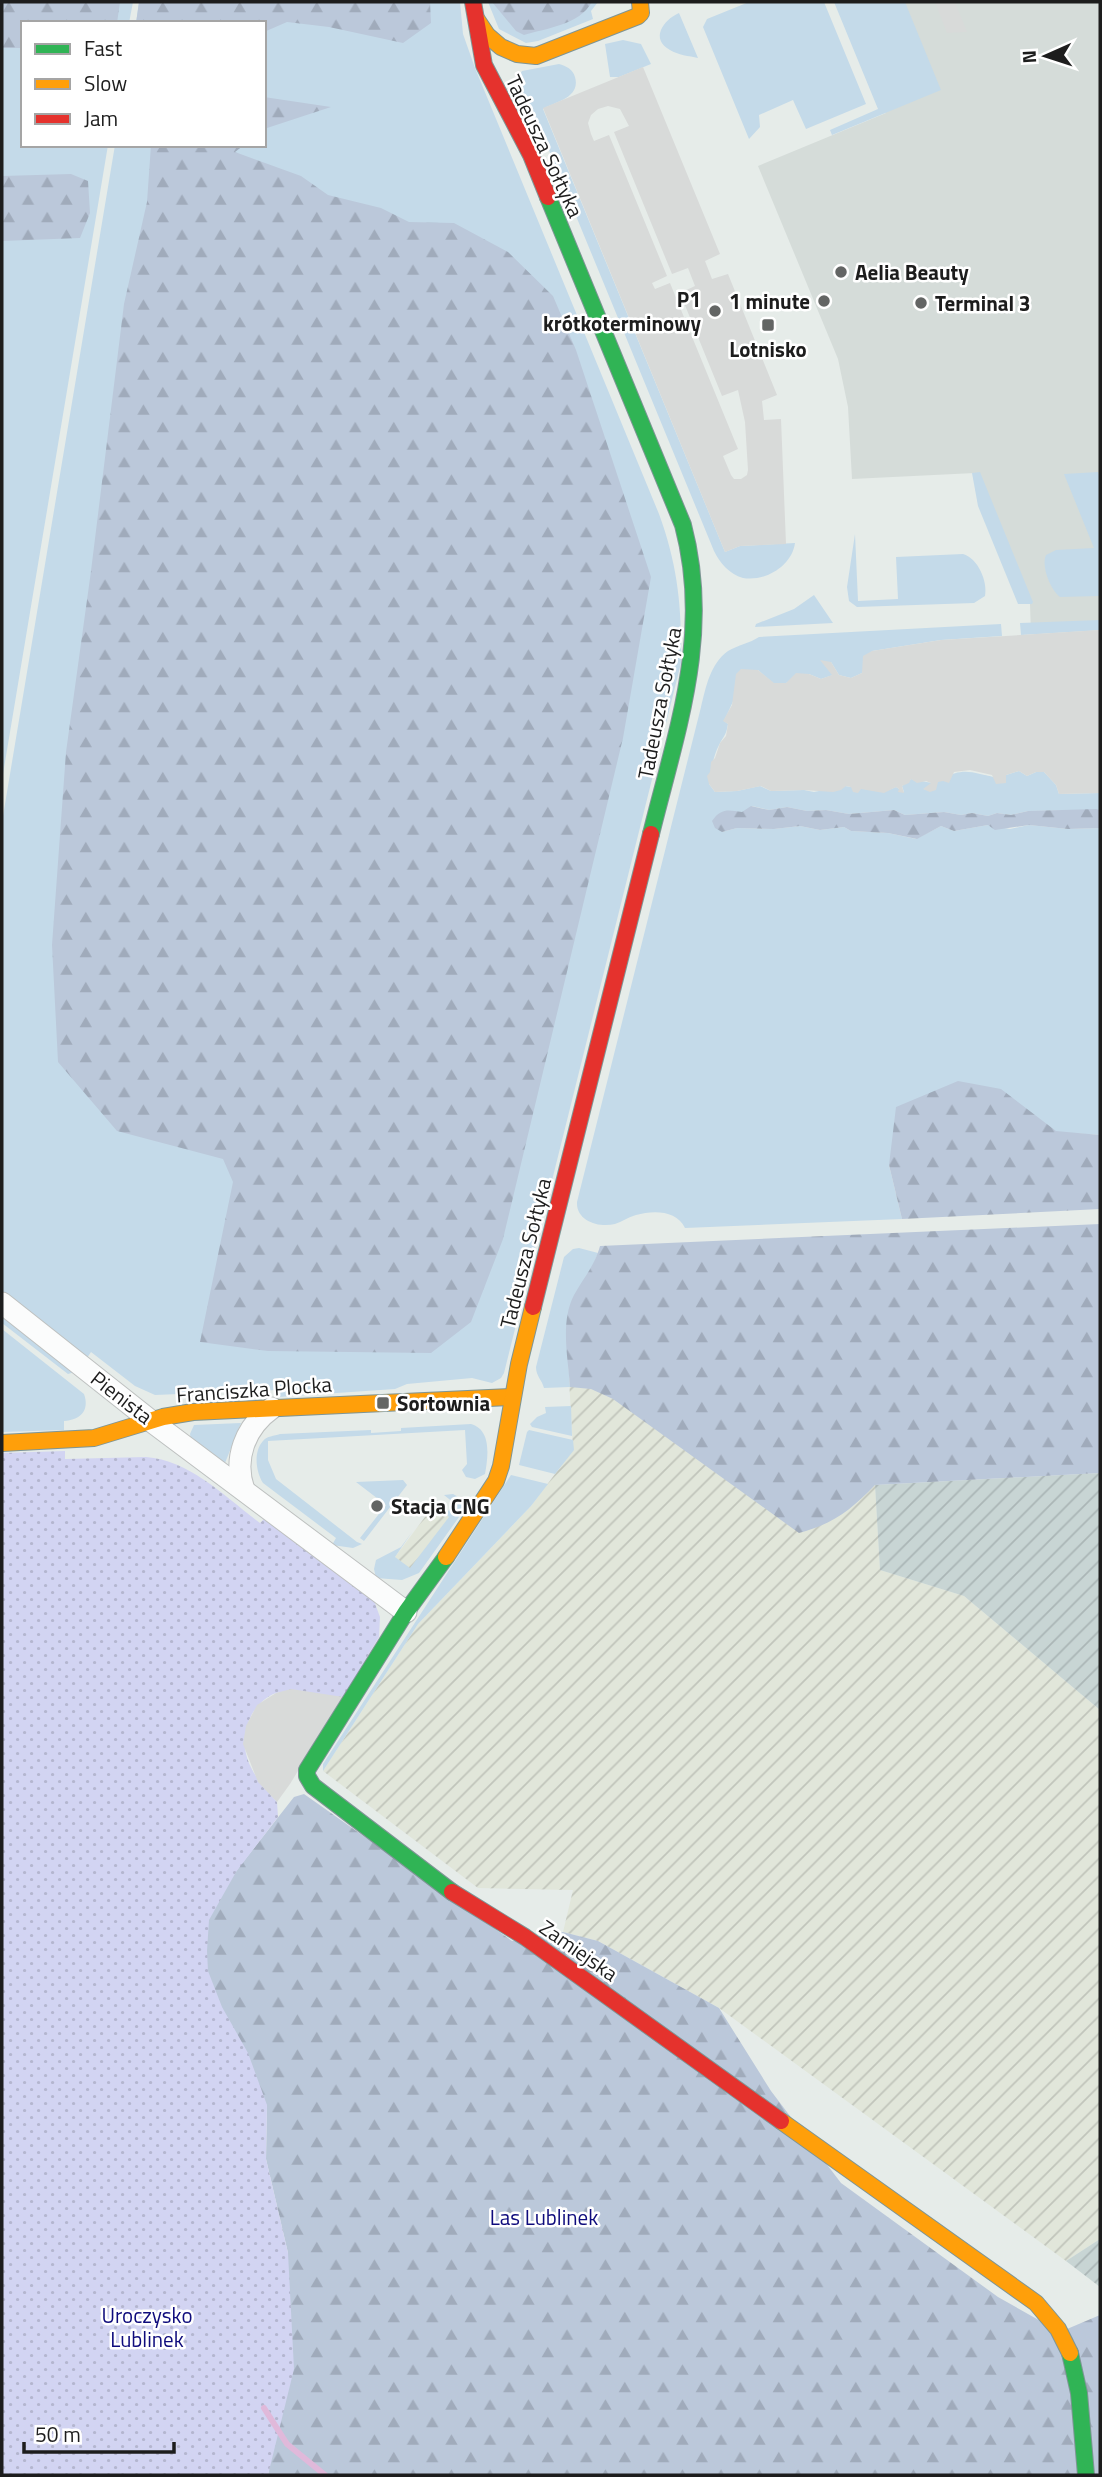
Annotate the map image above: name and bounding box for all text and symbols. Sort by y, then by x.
legend [21,21,266,147]
north arrow [1011,21,1081,91]
text: Fast [84,32,123,64]
text: N [1014,50,1043,64]
text: Slow [84,67,127,99]
street label: Tadeusza Sołtyka [498,69,592,223]
text: Jam [84,102,118,134]
place label: Aelia Beauty [855,256,969,288]
marker: Aelia Beauty [833,264,849,280]
place label: P1 krótkoterminowy [543,283,701,339]
place label: 1 minute [729,285,810,317]
place label: Terminal 3 [935,287,1031,319]
marker: 1 minute [816,293,832,309]
marker: Terminal 3 [913,295,929,311]
marker: P1 krótkoterminowy [707,303,723,319]
marker: Lotnisko [760,317,776,333]
place label: Lotnisko [729,333,807,365]
street label: Tadeusza Sołtyka [629,624,689,782]
street label: Tadeusza Sołtyka [491,1174,559,1332]
street label: Pienista [84,1362,160,1432]
street label: Franciszka Plocka [175,1368,333,1410]
place label: Sortownia [397,1387,490,1419]
marker: Sortownia [375,1395,391,1411]
place label: Stacja CNG [391,1490,490,1522]
marker: Stacja CNG [369,1498,385,1514]
street label: Zamiejska [533,1911,625,1989]
park label: Las Lublinek [490,2201,598,2233]
park label: Uroczysko Lublinek [101,2299,193,2355]
scale bar [24,2410,175,2454]
text: 50 m [35,2418,81,2450]

